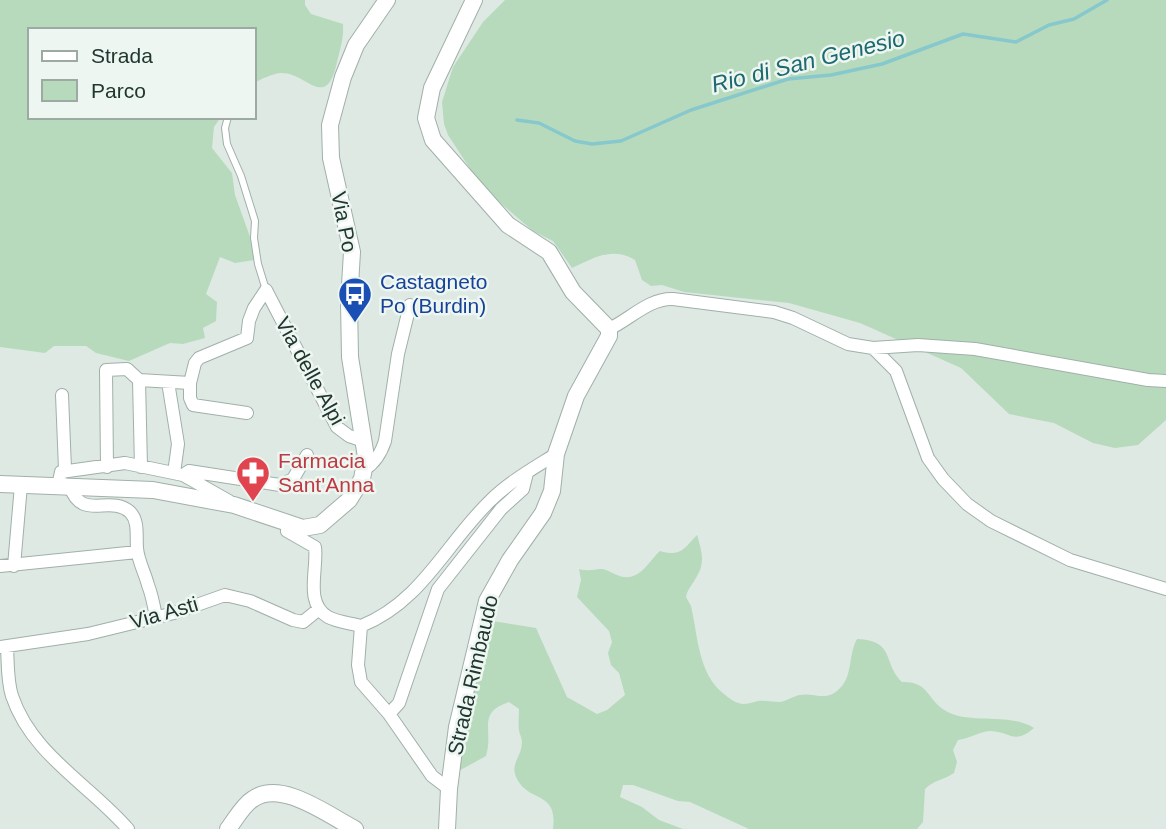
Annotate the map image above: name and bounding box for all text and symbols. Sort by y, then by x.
water label: Rio di San Genesio [709,24,907,98]
legend [28,28,256,119]
text: Strada [91,44,153,67]
text: Parco [91,79,146,102]
street label: Via Po [327,190,362,254]
place label: Castagneto Po (Burdin) [380,270,487,317]
bus stop icon: Castagneto Po (Burdin) [336,275,374,324]
street label: Via delle Alpi [271,313,350,429]
place label: Farmacia Sant'Anna [278,449,375,496]
pharmacy icon: Farmacia Sant'Anna [234,454,272,503]
street label: Via Asti [127,592,201,633]
street label: Strada Rimbaudo [443,593,502,757]

